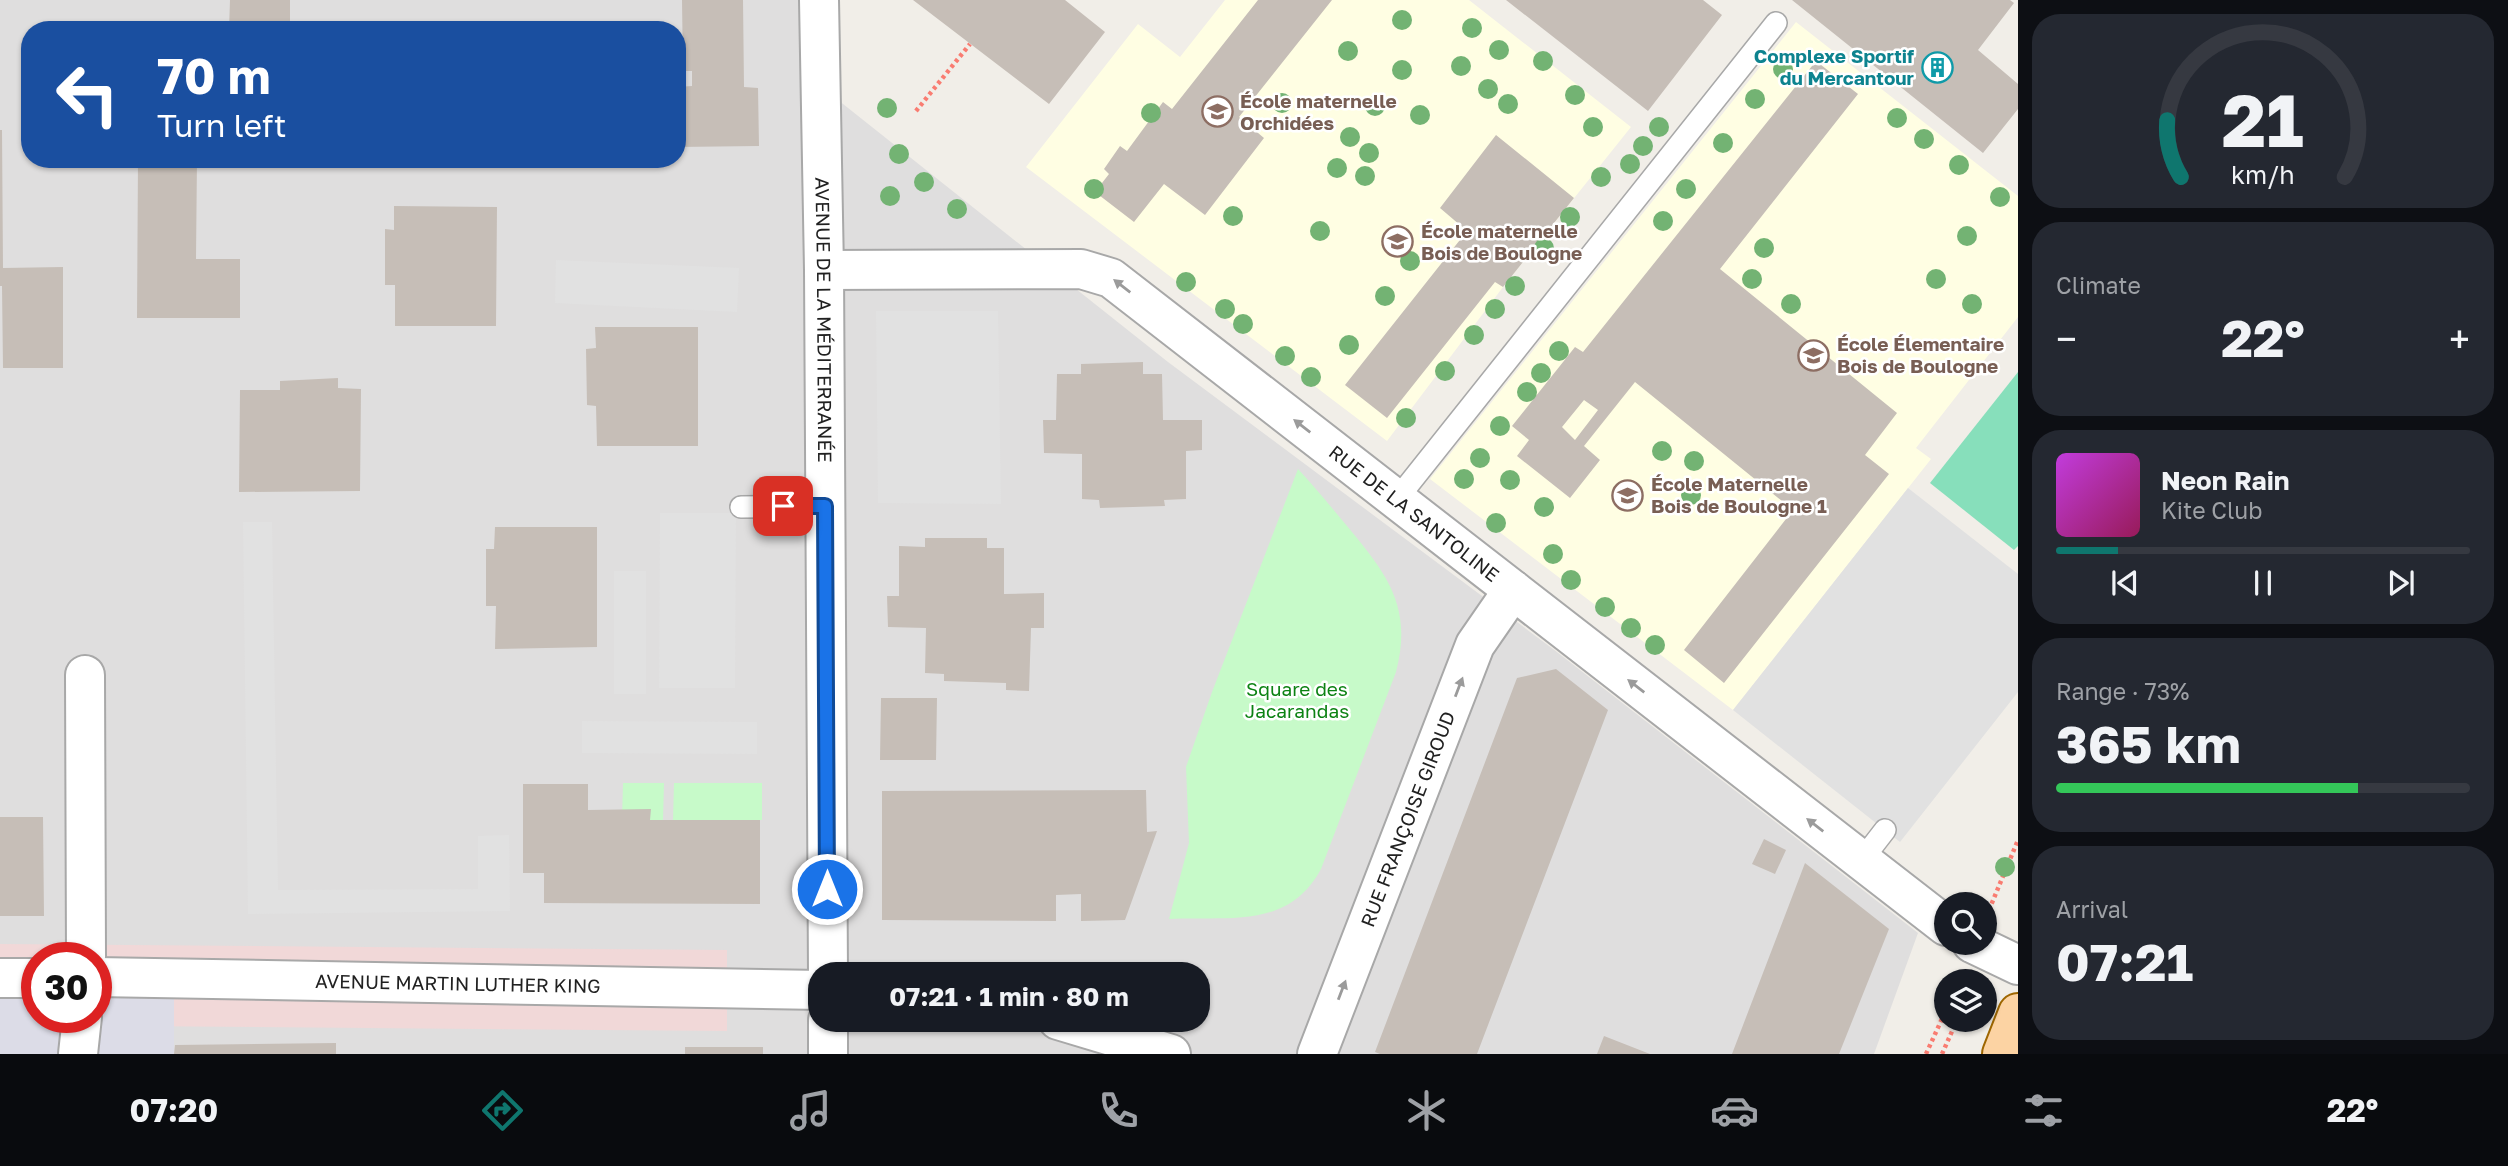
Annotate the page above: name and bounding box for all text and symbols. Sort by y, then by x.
place label: Complexe Sportif du Mercantour [1754,44,1915,89]
text: 70 m [157,46,271,105]
icon: left [42,49,133,140]
building icon: Complexe Sportif du Mercantour [1920,50,1954,84]
text: 21 [2222,76,2304,163]
place label: École maternelle Orchidées [1240,89,1397,134]
school or university icon: École maternelle Orchidées [1200,95,1234,129]
text: Turn left [157,106,286,144]
text: km/h [2231,159,2295,190]
street label: AVENUE DE LA MÉDITERRANÉE [811,177,837,463]
place label: École maternelle Bois de Boulogne [1421,219,1582,264]
school or university icon: École maternelle Bois de Boulogne [1381,225,1415,259]
text: Climate [2056,271,2141,299]
one-way arrow [1113,279,1131,294]
text: 22° [2221,306,2305,368]
text: − [2056,316,2077,361]
text: + [2449,316,2470,361]
place label: École Élementaire Bois de Boulogne [1837,332,2004,377]
school or university icon: École Élementaire Bois de Boulogne [1797,338,1831,372]
one-way arrow [1293,418,1311,433]
street label: RUE DE LA SANTOLINE [1325,440,1504,586]
text: Neon Rain [2161,465,2290,496]
place label: École Maternelle Bois de Boulogne 1 [1651,472,1827,517]
pin [753,476,813,536]
school or university icon: École Maternelle Bois de Boulogne 1 [1611,478,1645,512]
icon: arrive [764,487,802,525]
text: Kite Club [2161,496,2262,524]
icon: previous [2106,564,2144,602]
icon: pause [2244,564,2282,602]
icon: next [2382,564,2420,602]
one-way arrow [1454,676,1465,697]
park label: Square des Jacarandas [1245,677,1349,722]
text: Range · 73% [2056,677,2189,705]
one-way arrow [1627,678,1645,693]
street label: RUE FRANÇOISE GIROUD [1355,708,1459,930]
text: 365 km [2056,712,2241,774]
one-way arrow [1807,818,1825,833]
position arrow [790,852,864,926]
map controls [1934,892,1997,1032]
button: search [1934,892,1997,955]
text: Arrival [2056,895,2128,923]
text: 07:21 [2056,930,2193,992]
speed limit sign: 30 [21,942,112,1033]
street label: AVENUE MARTIN LUTHER KING [315,969,601,997]
button: layers [1934,969,1997,1032]
one-way arrow [1336,980,1347,1001]
text: 07:21 · 1 min · 80 m [889,981,1129,1012]
icon: directions [478,1086,527,1135]
icon: music [786,1086,835,1135]
icon: phone [1094,1086,1143,1135]
icon: climate [1402,1086,1451,1135]
icon: car [1710,1086,1759,1135]
icon: filters [2019,1086,2068,1135]
text: 07:20 [130,1091,218,1129]
text: 22° [2327,1091,2378,1129]

